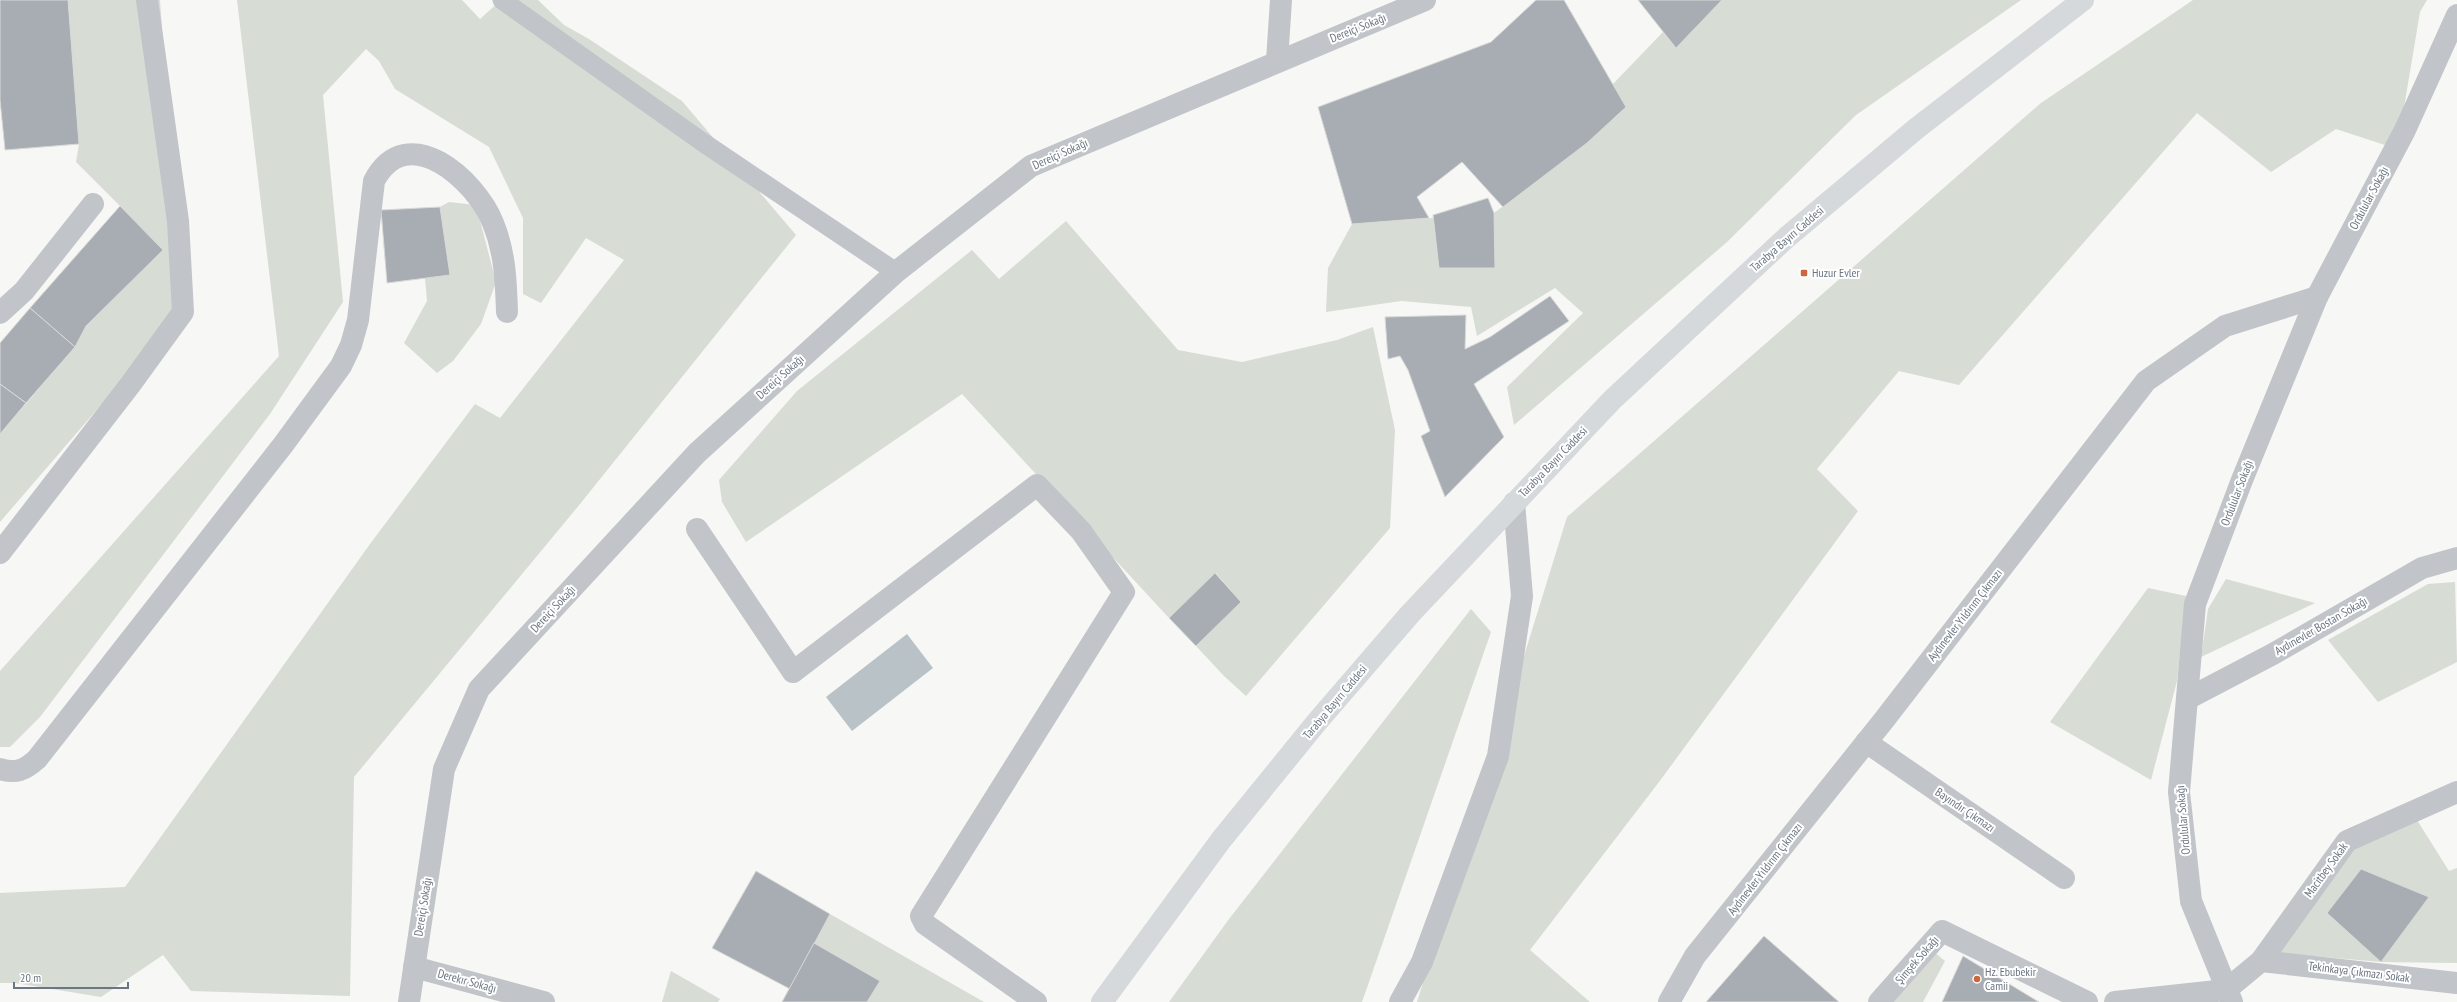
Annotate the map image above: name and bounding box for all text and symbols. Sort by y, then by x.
street label: Dereiçi Sokağı [1328,10,1388,46]
street label: Dereiçi Sokağı [1030,135,1090,172]
street label: Ordulular Sokağı [2346,164,2391,232]
street label: Tarabya Bayırı Caddesi [1747,203,1826,275]
place label: Huzur Evler [1812,265,1861,280]
marker: Huzur Evler [1799,268,1809,278]
street label: Dereiçi Sokağı [753,351,807,402]
street label: Tarabya Bayırı Caddesi [1515,423,1590,500]
street label: Ordulular Sokağı [2217,458,2256,528]
street label: Aydınevler Yıldırım Çıkmazı [1924,566,2005,664]
street label: Dereiçi Sokağı [527,582,578,635]
street label: Aydınevler Bostan Sokağı [2272,593,2370,658]
street label: Tarabya Bayırı Caddesi [1299,661,1370,742]
street label: Bayındır Çıkmazı [1933,784,1998,835]
street label: Ordulular Sokağı [2172,785,2193,855]
street label: Aydınevler Yıldırım Çıkmazı [1724,820,1805,918]
street label: Macitbey Sokak [2301,839,2351,900]
street label: Dereiçi Sokağı [410,877,435,937]
street label: Şimşek Sokağı [1892,932,1942,987]
street label: Tekinkaya Çıkmazı Sokak [2307,958,2411,985]
scale bar [14,964,128,990]
place label: Hz. Ebubekir Camii [1985,964,2037,993]
street label: Derekır Sokağı [436,965,498,996]
text: 20 m [20,970,41,985]
marker: Hz. Ebubekir Camii [1972,974,1982,984]

